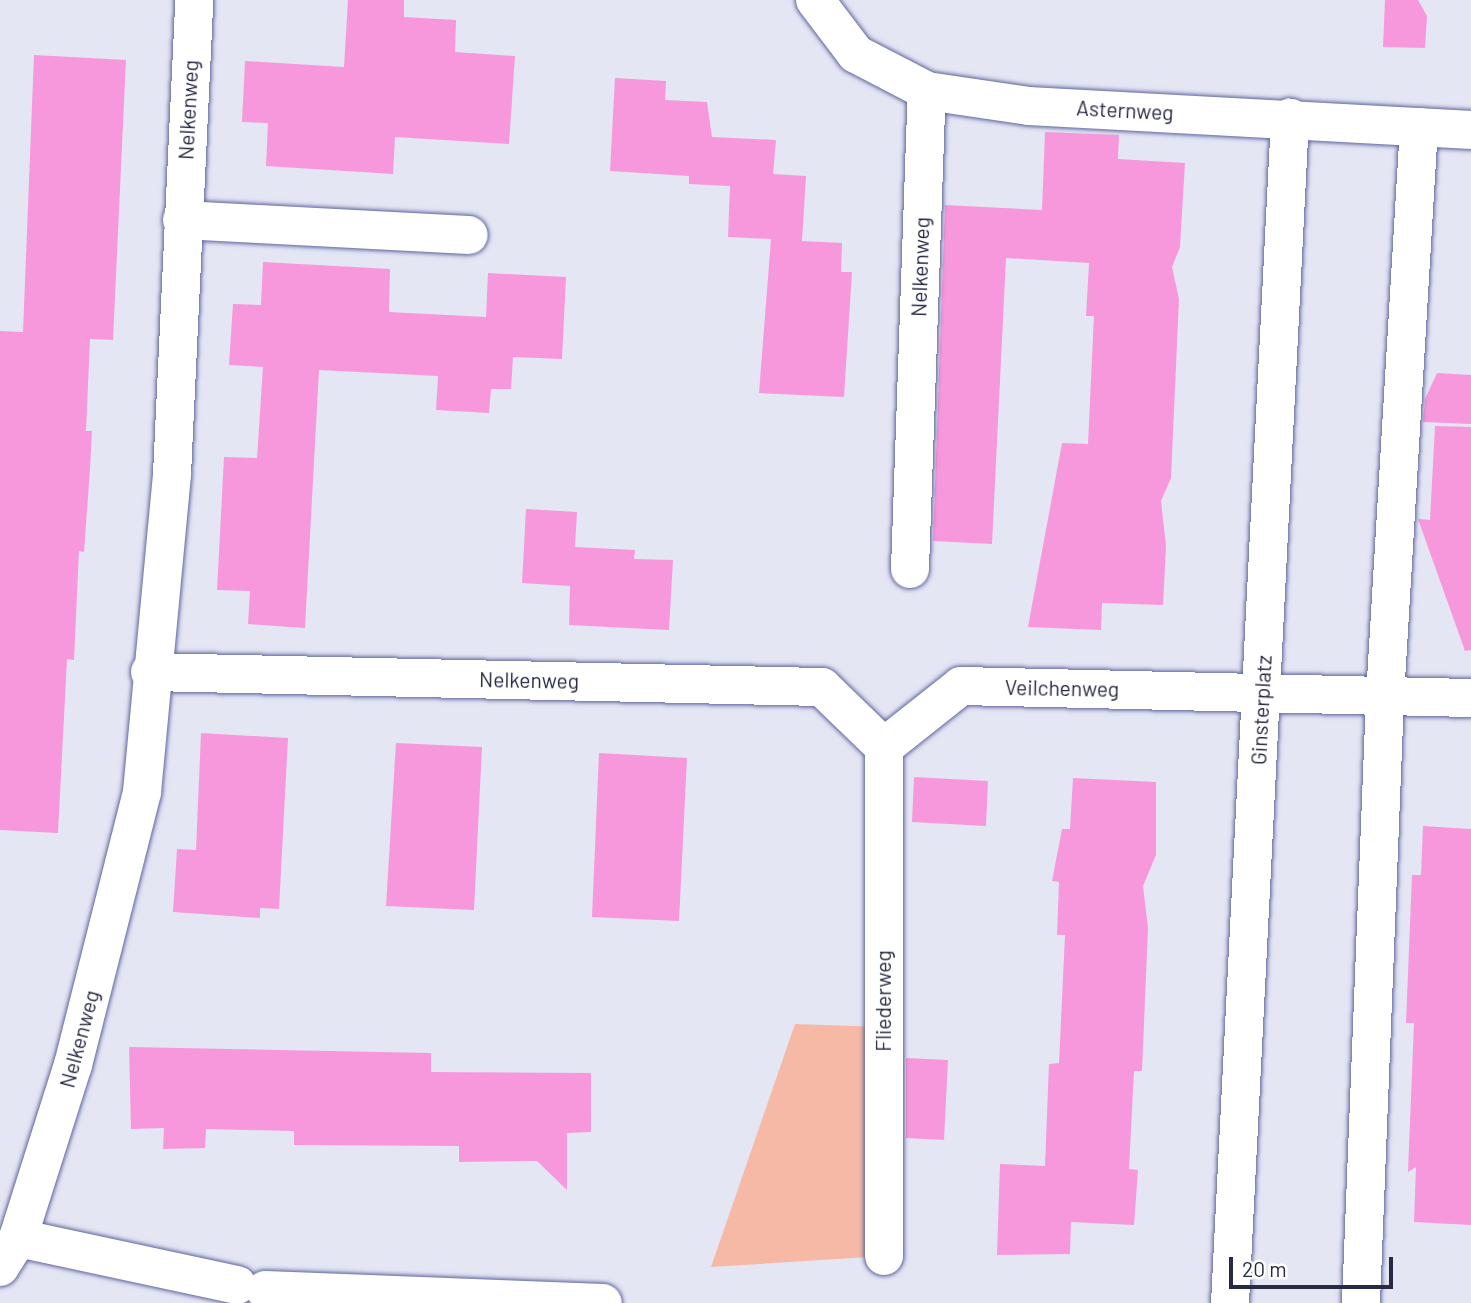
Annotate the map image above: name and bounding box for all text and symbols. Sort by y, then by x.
street label: Nelkenweg [173,59,203,161]
street label: Asternweg [1076,95,1174,125]
street label: Nelkenweg [906,217,934,317]
street label: Ginsterplatz [1246,654,1276,766]
street label: Nelkenweg [479,667,579,693]
street label: Veilchenweg [1005,674,1119,702]
street label: Fliederweg [870,950,896,1052]
street label: Nelkenweg [54,987,104,1091]
scale bar [1233,1244,1398,1288]
text: 20 m [1242,1256,1287,1281]

